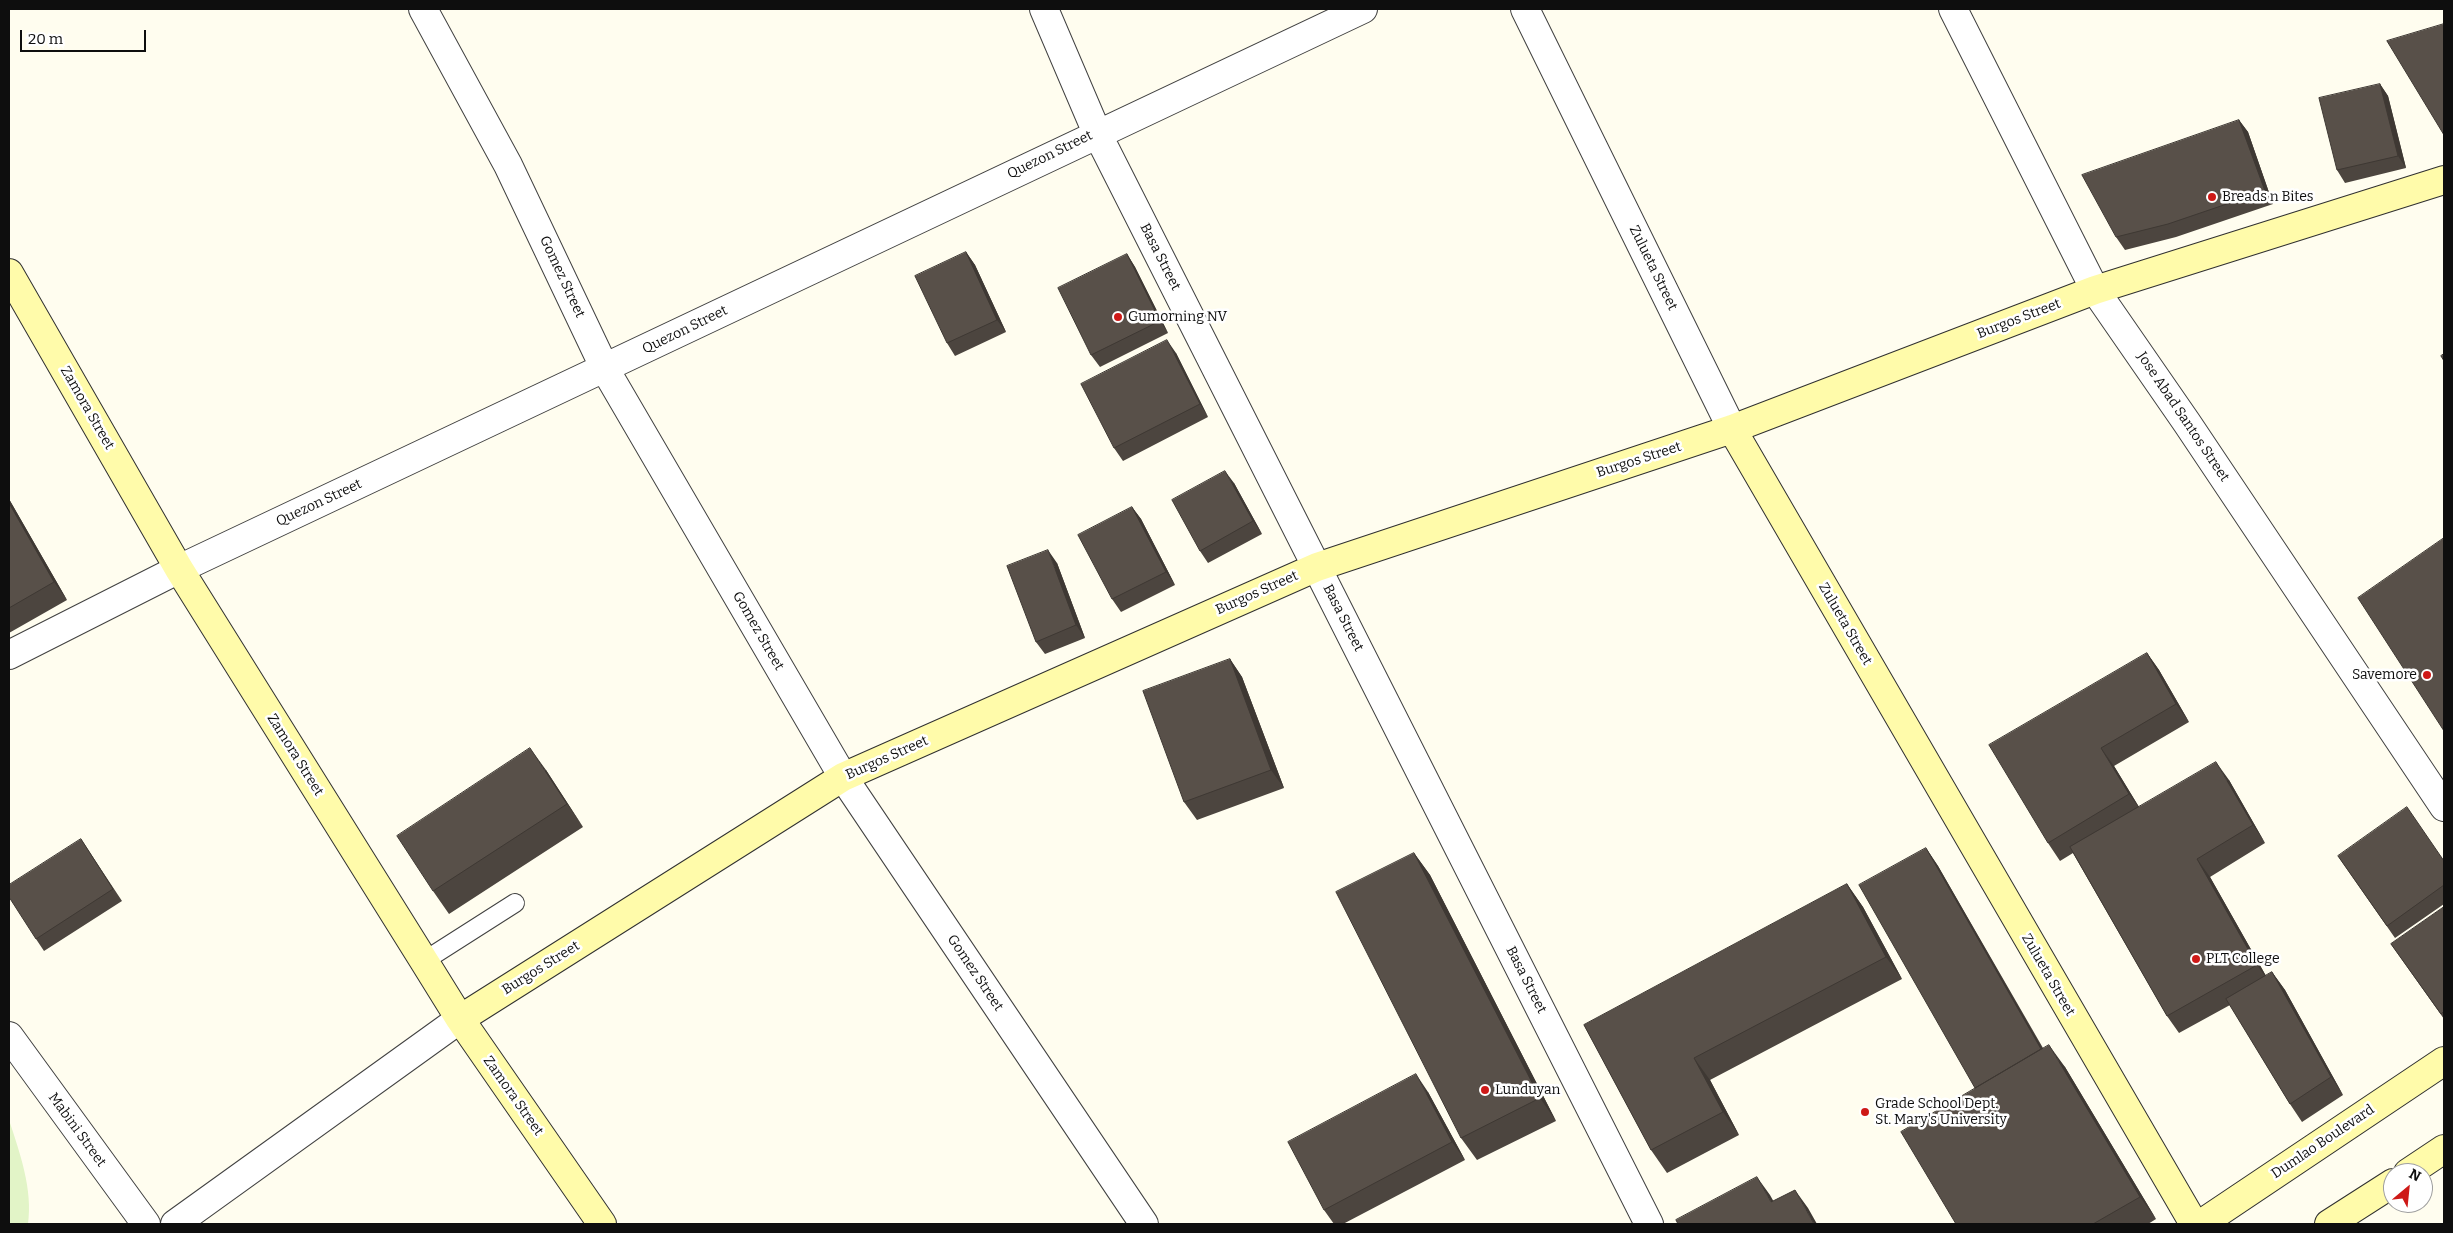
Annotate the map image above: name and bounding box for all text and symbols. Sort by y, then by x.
scale bar [22,20,149,52]
text: 20 m [28,30,63,48]
street label: Quezon Street [1005,127,1095,183]
place label: Breads n Bites [2222,189,2314,205]
marker: Breads n Bites [2206,191,2218,203]
street label: Basa Street [1136,221,1184,293]
street label: Zulueta Street [1625,223,1681,313]
street label: Gomez Street [536,233,588,321]
street label: Burgos Street [1975,295,2063,343]
street label: Quezon Street [640,302,730,358]
place label: Gumorning NV [1128,309,1227,325]
marker: Gumorning NV [1112,311,1124,323]
street label: Jose Abad Santos Street [2133,349,2233,485]
street label: Zamora Street [56,363,118,453]
street label: Burgos Street [1595,438,1683,482]
street label: Quezon Street [273,476,365,530]
street label: Burgos Street [1213,567,1301,619]
street label: Zulueta Street [1815,580,1875,668]
street label: Basa Street [1319,582,1367,654]
street label: Gomez Street [729,589,787,673]
place label: Savemore [2352,667,2417,683]
marker: Savemore [2421,669,2433,681]
street label: Zamora Street [263,711,327,799]
street label: Burgos Street [843,732,931,784]
street label: Zulueta Street [2018,931,2078,1019]
street label: Gomez Street [943,932,1007,1014]
street label: Burgos Street [499,938,583,998]
street label: Basa Street [1502,944,1550,1016]
place label: PLT College [2206,951,2280,967]
marker: PLT College [2190,953,2202,965]
street label: Zamora Street [479,1053,547,1139]
place label: Lunduyan [1495,1082,1560,1098]
marker: Lunduyan [1479,1084,1491,1096]
street label: Mabini Street [44,1090,110,1170]
place label: Grade School Dept. St. Mary's University [1875,1096,2007,1128]
street label: Dumlao Boulevard [2268,1101,2378,1183]
marker: Grade School Dept. St. Mary's University [1859,1106,1871,1118]
north arrow [2383,1163,2433,1213]
text: N [2406,1165,2424,1185]

